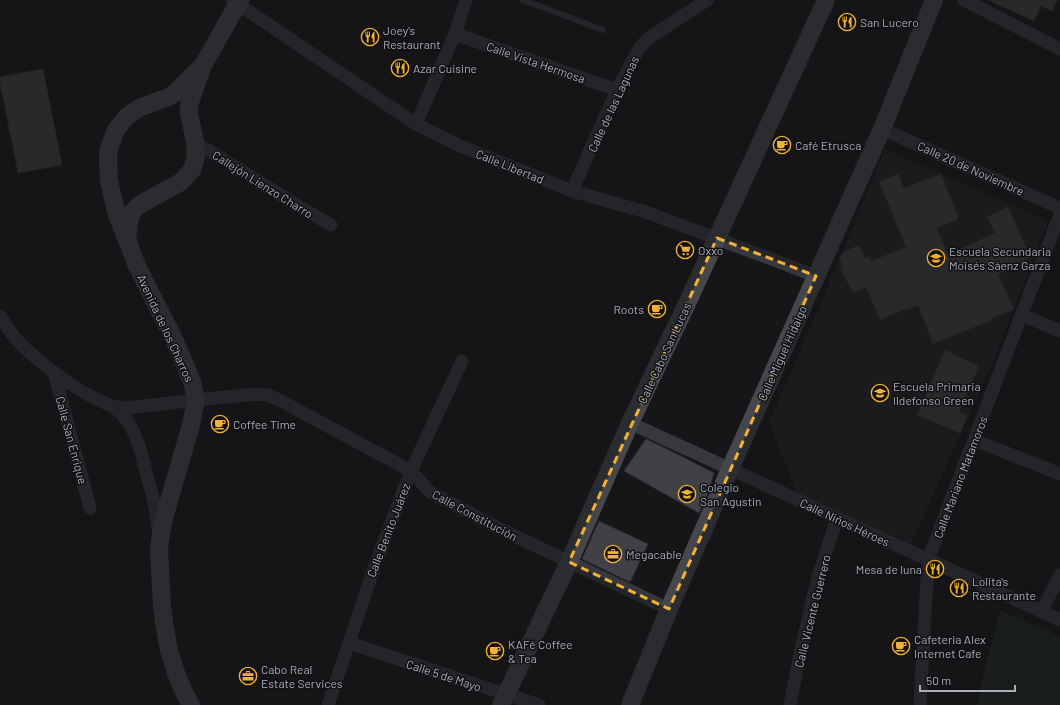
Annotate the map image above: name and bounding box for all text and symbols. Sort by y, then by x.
restaurant icon: San Lucero [837,12,857,32]
place label: San Lucero [860,15,919,29]
place label: Joey's Restaurant [383,23,441,51]
restaurant icon: Joey's Restaurant [360,27,380,47]
street label: Calle Vista Hermosa [485,39,587,85]
street label: Calle de las Lagunas [585,54,641,154]
restaurant icon: Azar Cuisine [390,58,410,78]
place label: Azar Cuisine [413,61,477,75]
cafe icon: Café Etrusca [772,135,792,155]
place label: Café Etrusca [795,138,861,152]
street label: Calle 20 de Noviembre [915,138,1027,198]
street label: Calle Libertad [474,146,546,186]
street label: Callejón Lienzo Charro [210,147,316,221]
supermarket icon: Oxxo [675,240,695,260]
place label: Oxxo [698,243,723,257]
place label: Escuela Secundaria Moisés Sáenz Garza [949,244,1051,272]
school or university icon: Escuela Secundaria Moisés Sáenz Garza [926,248,946,268]
street label: Avenida de los Charros [135,272,197,384]
cafe icon: Roots [647,299,667,319]
street label: Calle Cabo San Lucas [634,300,694,406]
place label: Roots [614,302,644,316]
street label: Calle Miguel Hidalgo [755,303,809,403]
place label: Escuela Primaria Ildefonso Green [893,379,981,407]
school or university icon: Escuela Primaria Ildefonso Green [870,383,890,403]
street label: Calle San Enrique [54,395,90,485]
cafe icon: Coffee Time [210,414,230,434]
street label: Calle Mariano Matamoros [930,414,990,540]
place label: Coffee Time [233,417,296,431]
place label: Colegio San Agustin [700,480,762,508]
street label: Calle Benito Juárez [364,481,412,579]
school or university icon: Colegio San Agustin [677,484,697,504]
street label: Calle Constitución [430,487,520,543]
street label: Calle Niños Héroes [798,495,892,549]
office icon: Megacable [603,544,623,564]
place label: Megacable [626,547,682,561]
street label: Calle Vicente Guerrero [791,553,833,669]
restaurant icon: Mesa de luna [925,559,945,579]
place label: Mesa de luna [856,562,922,576]
place label: Lolita's Restaurante [972,574,1036,602]
restaurant icon: Lolita's Restaurante [949,578,969,598]
place label: Cafeteria Alex Internet Cafe [914,632,986,660]
cafe icon: Cafeteria Alex Internet Cafe [891,636,911,656]
place label: KAFé Coffee & Tea [508,637,573,665]
cafe icon: KAFé Coffee & Tea [485,641,505,661]
street label: Calle 5 de Mayo [405,656,483,694]
place label: Cabo Real Estate Services [261,662,343,690]
office icon: Cabo Real Estate Services [238,666,258,686]
scale bar [920,667,1015,693]
text: 50 m [926,673,951,687]

